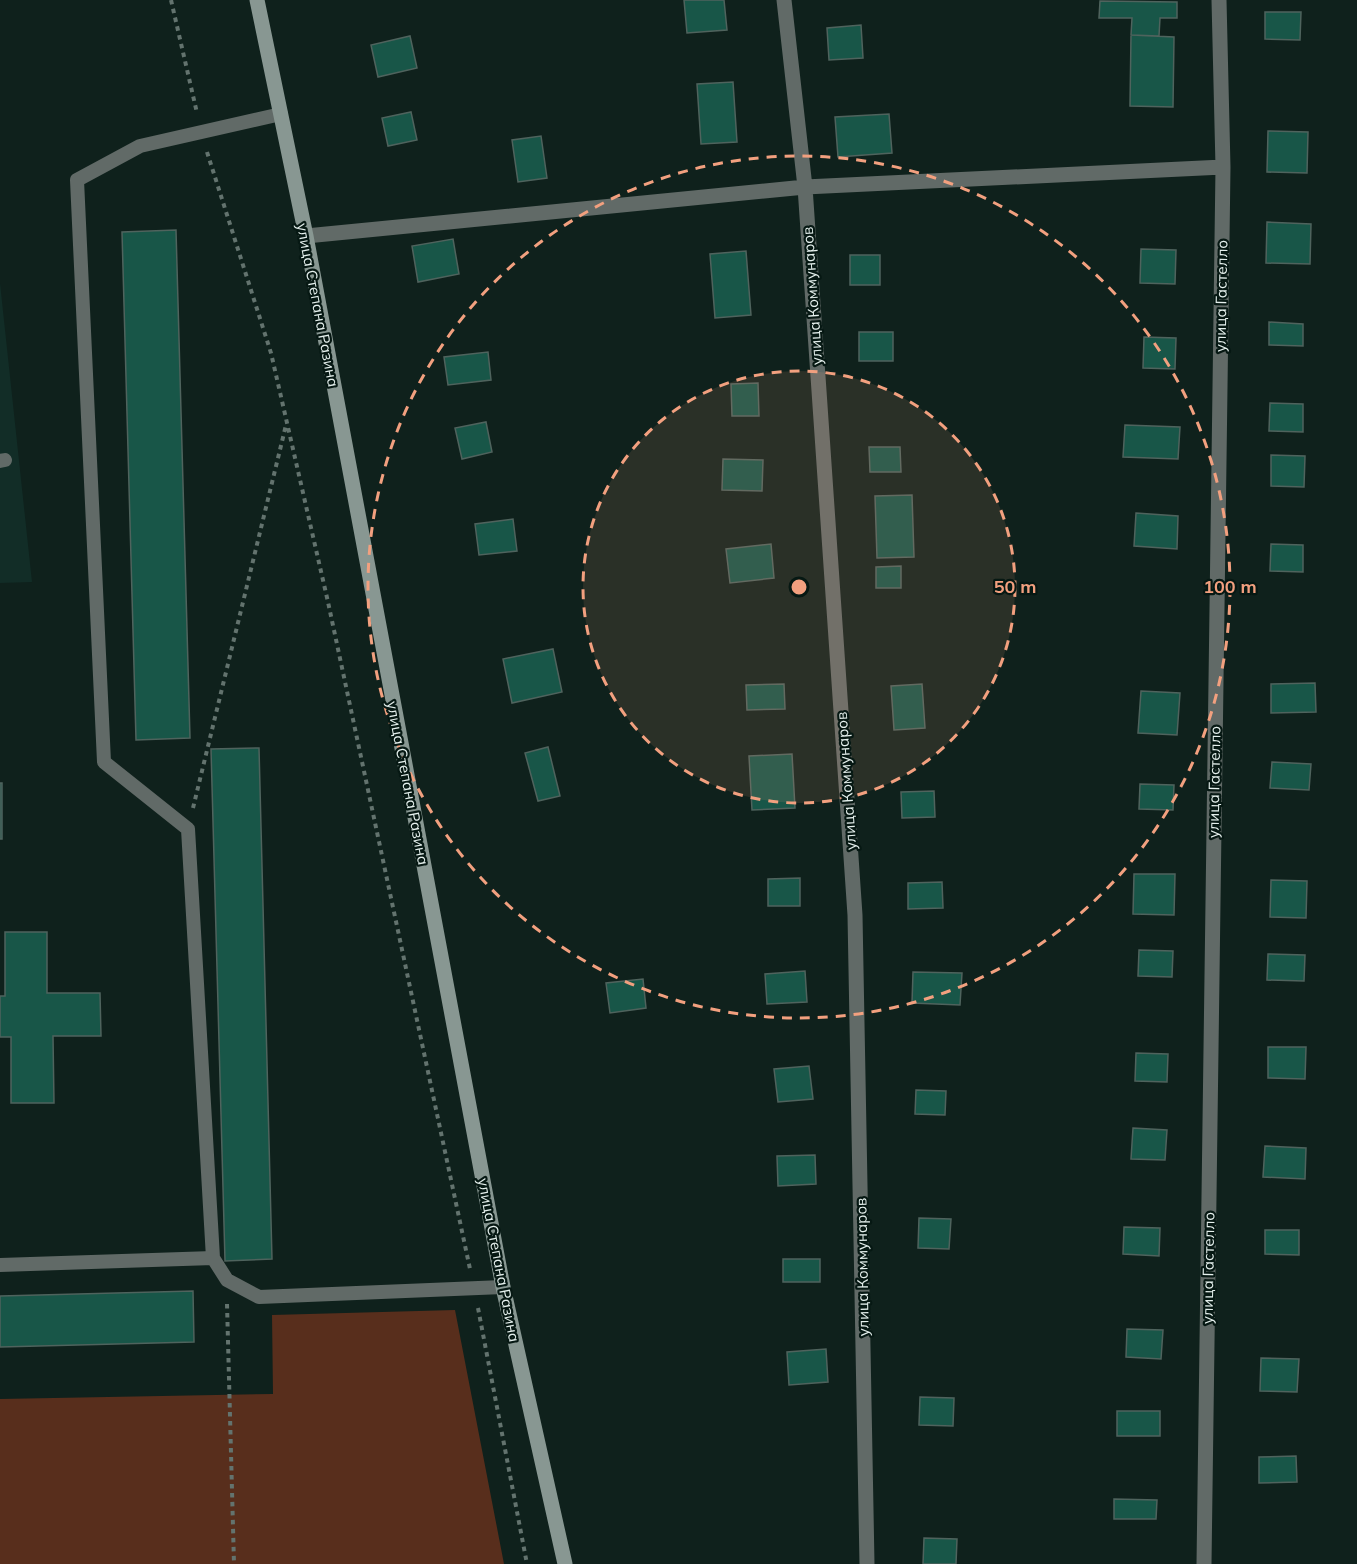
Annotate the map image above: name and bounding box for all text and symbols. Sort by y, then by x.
street label: улица Степана Разина [293,221,343,389]
street label: улица Коммунаров [798,226,826,366]
street label: улица Гастелло [1211,240,1231,352]
text: 50 m [994,575,1036,598]
text: 100 m [1203,575,1257,598]
centre of rings [789,577,809,597]
street label: улица Степана Разина [383,699,433,867]
street label: улица Коммунаров [832,711,860,851]
street label: улица Гастелло [1204,726,1224,838]
street label: улица Степана Разина [474,1176,524,1344]
street label: улица Коммунаров [851,1197,873,1337]
street label: улица Гастелло [1198,1212,1218,1324]

